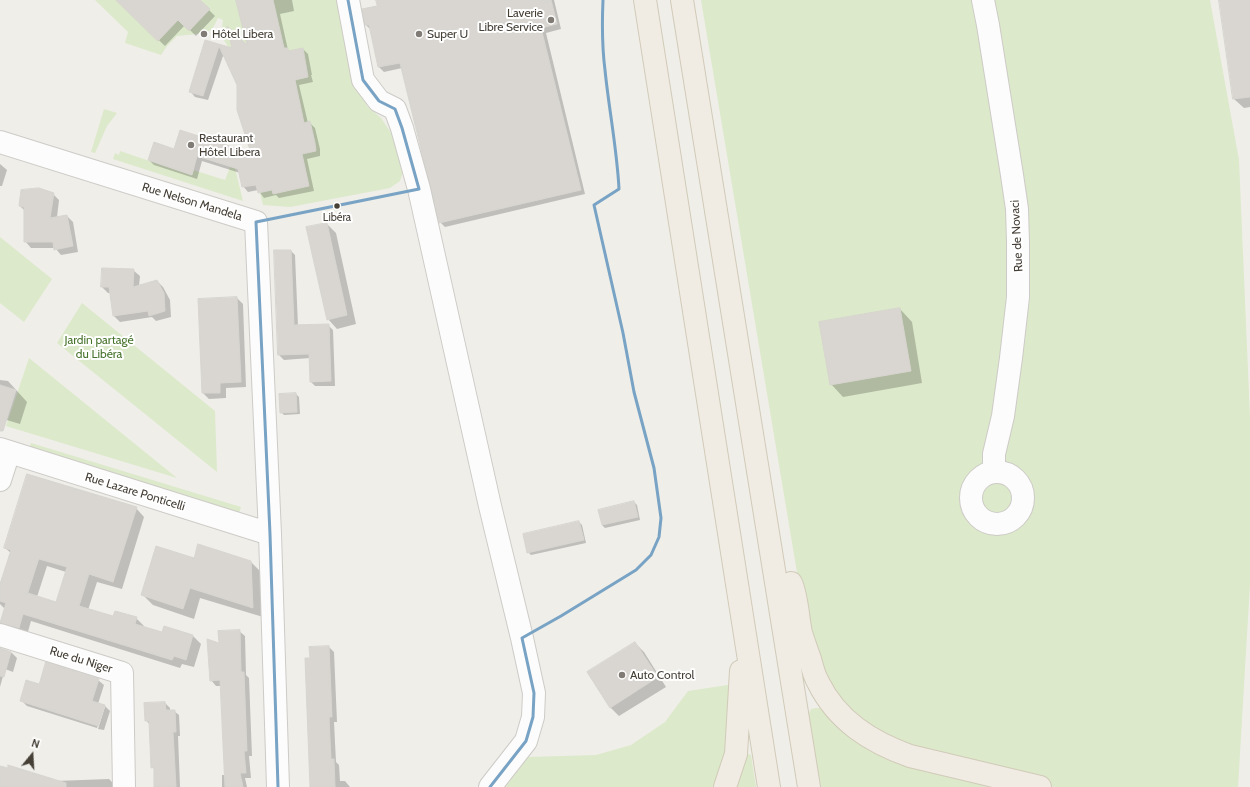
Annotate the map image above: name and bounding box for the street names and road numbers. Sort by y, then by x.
street label: Rue Nelson Mandela [140,180,244,224]
street label: Rue de Novaci [1008,200,1026,272]
street label: Rue Lazare Ponticelli [83,470,187,514]
street label: Rue du Niger [48,644,114,676]

